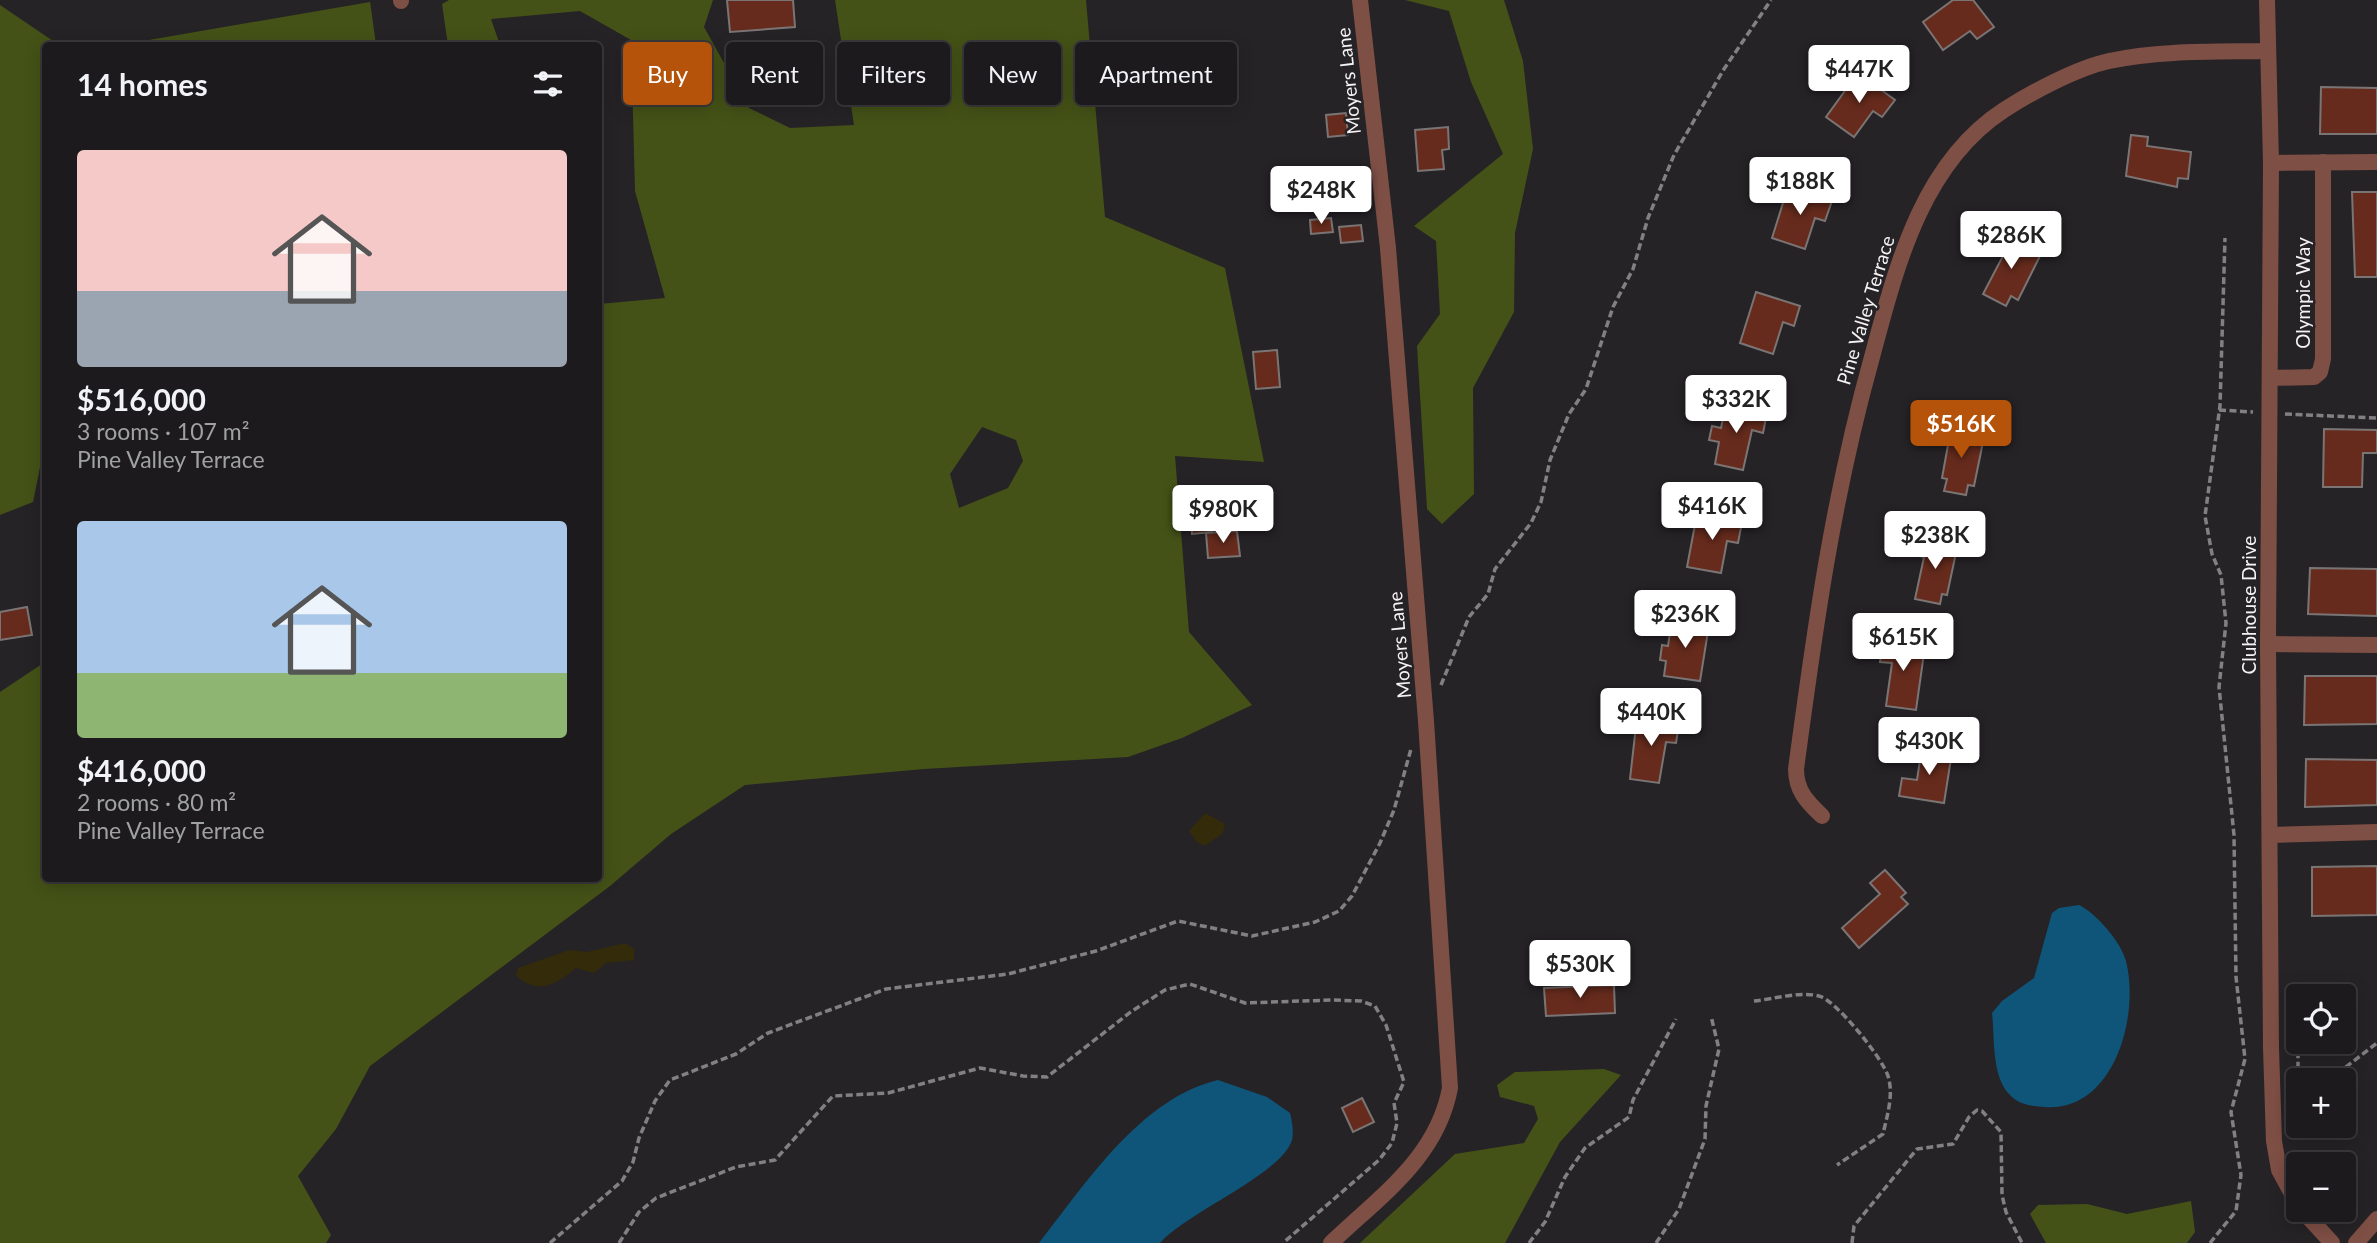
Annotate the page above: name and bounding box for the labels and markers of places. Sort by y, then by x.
pin: $447K [1810,46,1908,105]
pin: $188K [1751,158,1849,217]
pin: $248K [1272,166,1370,226]
pin: $286K [1962,212,2060,271]
pin: $332K [1687,376,1785,435]
pin: $516K [1912,400,2010,460]
pin: $416K [1663,482,1761,542]
pin: $980K [1174,486,1272,545]
pin: $238K [1886,512,1984,571]
pin: $236K [1636,590,1734,650]
pin: $615K [1854,614,1952,673]
pin: $440K [1602,688,1700,748]
pin: $430K [1880,718,1978,777]
pin: $530K [1531,940,1629,1000]

